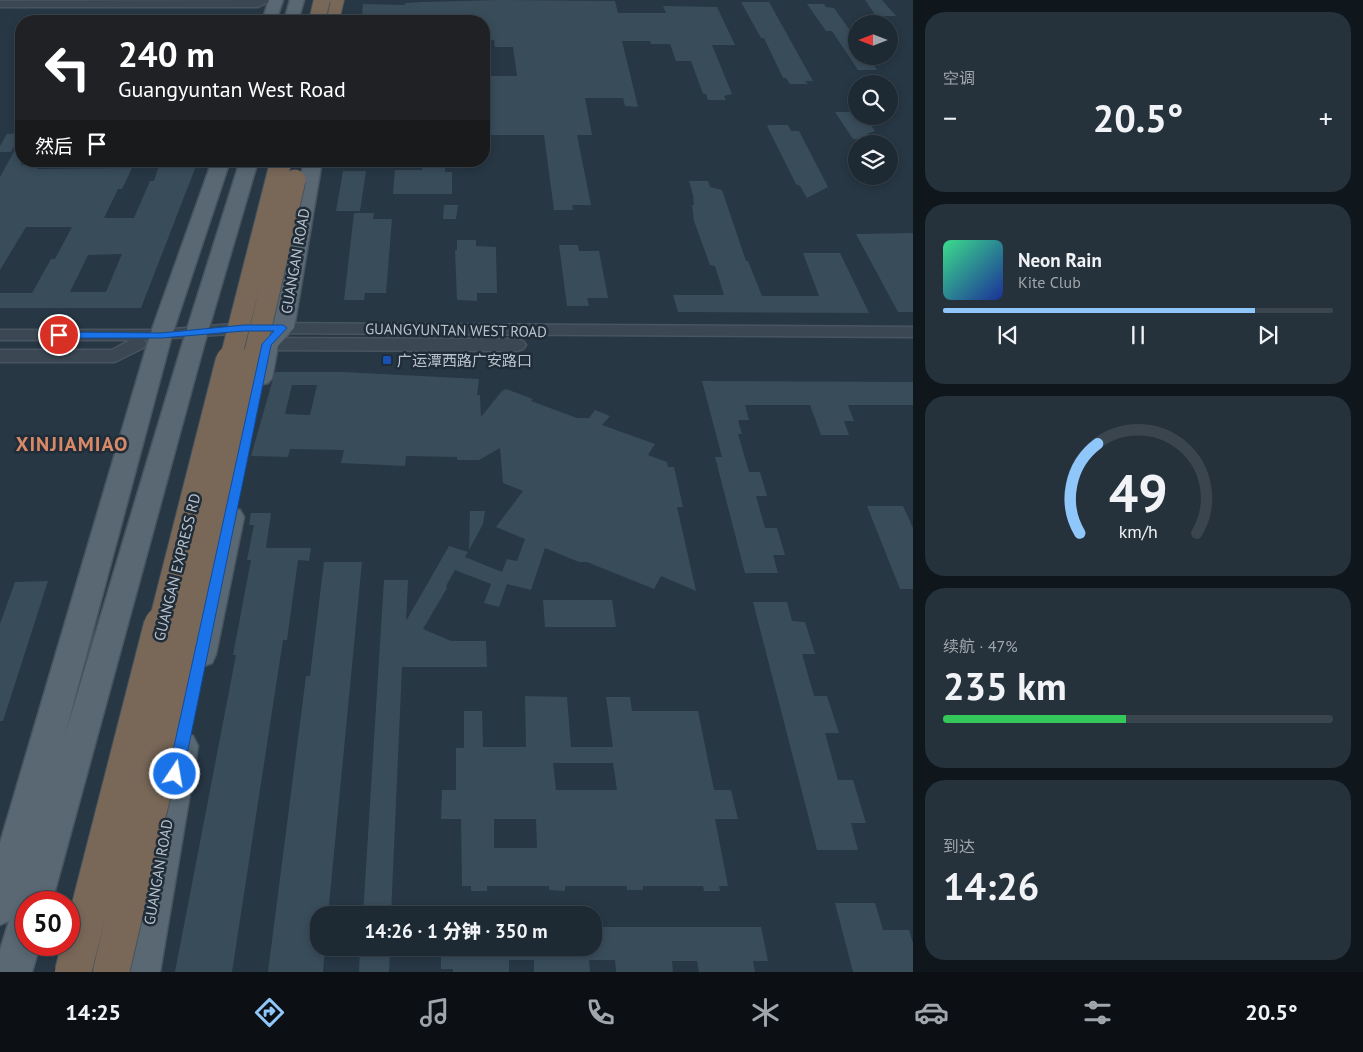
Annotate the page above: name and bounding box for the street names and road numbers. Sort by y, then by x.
street label: GUANGAN ROAD [276,207,314,315]
street label: GUANGYUNTAN WEST ROAD [365,319,547,341]
street label: GUANGAN EXPRESS RD [149,491,205,643]
street label: GUANGAN ROAD [139,818,177,926]

